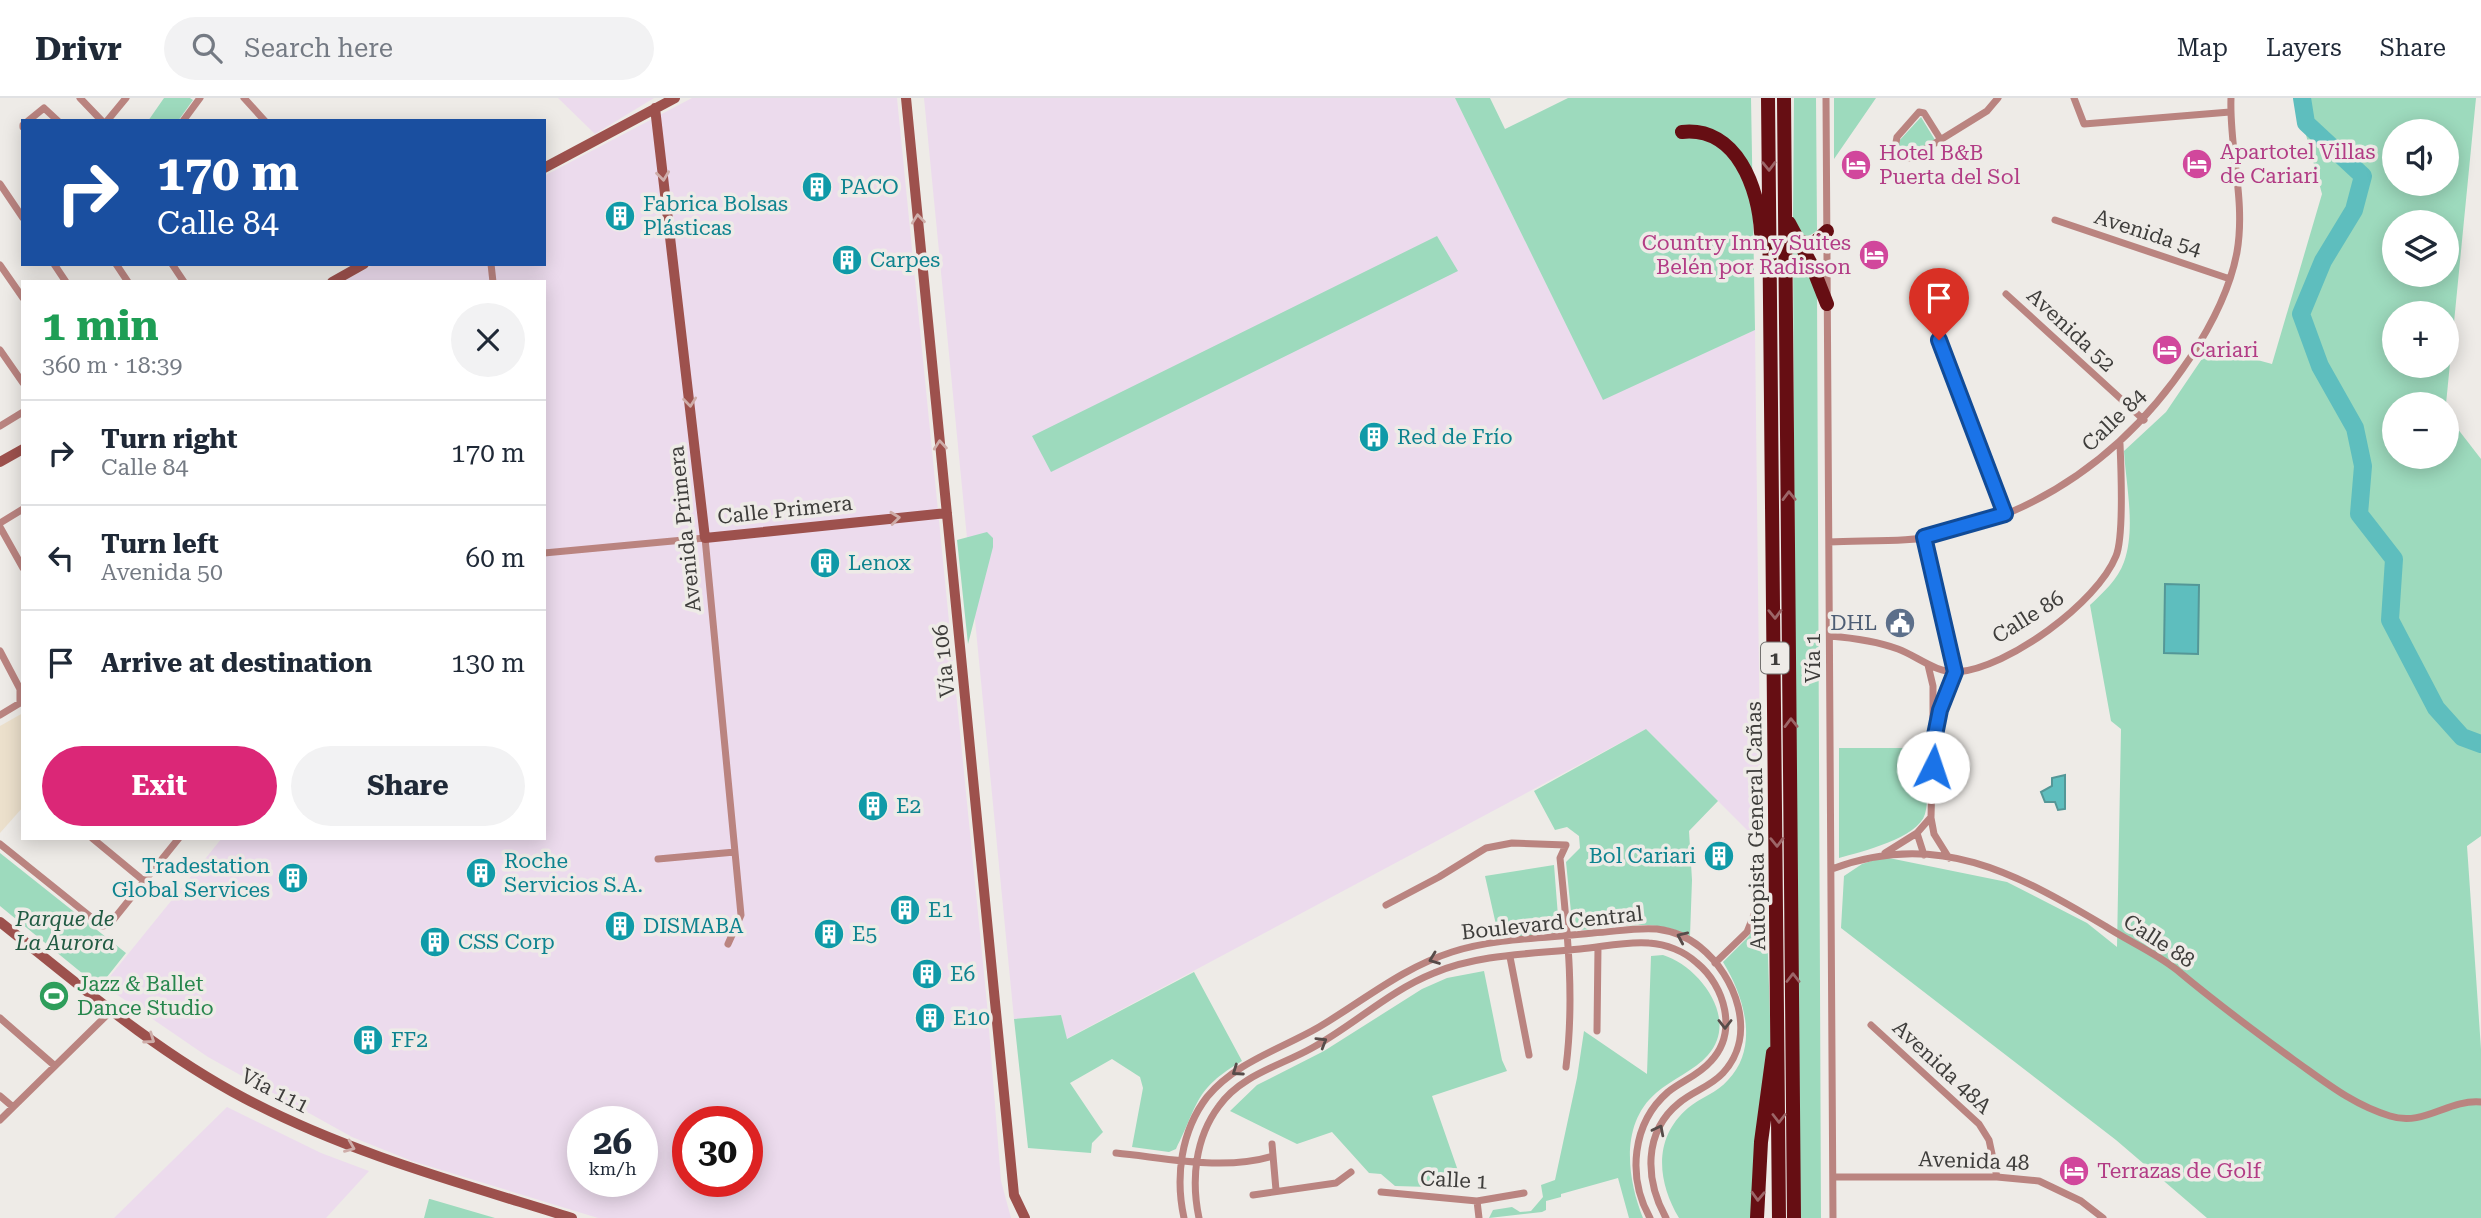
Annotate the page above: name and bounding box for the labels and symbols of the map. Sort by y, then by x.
place label: Apartotel Villas de Cariari [2220,140,2375,188]
place label: Hotel B&B Puerta del Sol [1879,141,2021,189]
hotel icon: Apartotel Villas de Cariari [2180,147,2214,181]
hotel icon: Hotel B&B Puerta del Sol [1839,148,1873,182]
one-way arrow [1761,161,1777,172]
one-way arrow [656,170,671,182]
building icon: PACO [800,170,834,204]
place label: PACO [840,175,899,199]
place label: Fabrica Bolsas Plásticas [643,192,788,240]
building icon: Fabrica Bolsas Plásticas [603,199,637,233]
street label: Avenida 54 [2091,204,2205,262]
one-way arrow [911,213,926,224]
place label: Country Inn y Suites Belén por Radisson [1642,231,1851,279]
hotel icon: Country Inn y Suites Belén por Radisson [1857,238,1891,272]
building icon: Carpes [830,243,864,277]
place label: Carpes [870,248,940,272]
pin [1909,268,1969,340]
street label: Avenida 52 [2022,283,2120,377]
hotel icon: Cariari [2150,333,2184,367]
place label: Cariari [2190,338,2259,362]
street label: Calle 84 [2077,383,2151,456]
one-way arrow [683,396,698,408]
building icon: Red de Frío [1357,420,1391,454]
place label: Red de Frío [1397,425,1513,449]
one-way arrow [933,439,948,450]
street label: Avenida Primera [664,444,706,613]
one-way arrow [1781,490,1797,501]
street label: Calle Primera [716,491,854,529]
one-way arrow [889,511,901,526]
building icon: Lenox [808,546,842,580]
place label: Lenox [848,551,911,575]
street label: Calle 86 [1988,586,2068,648]
public building icon: DHL [1883,606,1917,640]
one-way arrow [1767,609,1783,620]
place label: DHL [1830,611,1877,635]
street label: Vía 106 [928,623,960,699]
street label: Vía 1 [1801,633,1825,683]
road number: 1 [1761,642,1789,674]
street label: Autopista General Cañas [1742,701,1770,951]
one-way arrow [1783,718,1799,728]
position arrow [1896,730,1970,804]
building icon: E2 [856,789,890,823]
place label: E2 [896,794,921,818]
one-way arrow [1769,837,1785,847]
building icon: Bol Cariari [1702,839,1736,873]
place label: Bol Cariari [1589,844,1696,868]
place label: Roche Servicios S.A. [504,849,643,897]
place label: Tradestation Global Services [112,854,270,902]
building icon: Roche Servicios S.A. [464,856,498,890]
building icon: Tradestation Global Services [276,861,310,895]
building icon: E1 [888,893,922,927]
place label: E1 [928,898,953,922]
street label: Boulevard Central [1460,901,1645,944]
park label: Parque de La Aurora [14,907,115,955]
building icon: DISMABA [603,909,637,943]
street label: Calle 88 [2119,909,2199,973]
place label: DISMABA [643,914,744,938]
building icon: E5 [812,917,846,951]
place label: E5 [852,922,877,946]
building icon: CSS Corp [418,925,452,959]
place label: CSS Corp [458,930,555,954]
one-way arrow [1676,931,1689,945]
one-way arrow [1428,950,1440,964]
building icon: E6 [910,957,944,991]
place label: E6 [950,962,975,986]
place label: Jazz & Ballet Dance Studio [77,972,214,1020]
one-way arrow [1785,973,1801,983]
sports icon: Jazz & Ballet Dance Studio [37,979,71,1013]
building icon: E10 [913,1001,947,1035]
place label: E10 [953,1006,990,1030]
street label: Avenida 48A [1888,1015,1996,1119]
one-way arrow [1717,1019,1733,1030]
building icon: FF2 [351,1023,385,1057]
place label: FF2 [391,1028,428,1052]
one-way arrow [142,1031,155,1043]
one-way arrow [1314,1037,1327,1050]
one-way arrow [1232,1063,1245,1075]
street label: Vía 111 [237,1064,313,1118]
speed limit sign: 30 [672,1106,763,1197]
one-way arrow [1771,1113,1787,1124]
one-way arrow [1650,1125,1664,1137]
one-way arrow [342,1139,355,1153]
street label: Avenida 48 [1918,1147,2030,1175]
hotel icon: Terrazas de Golf [2057,1154,2091,1188]
place label: Terrazas de Golf [2097,1159,2262,1183]
street label: Calle 1 [1419,1166,1489,1194]
one-way arrow [1750,1191,1766,1201]

